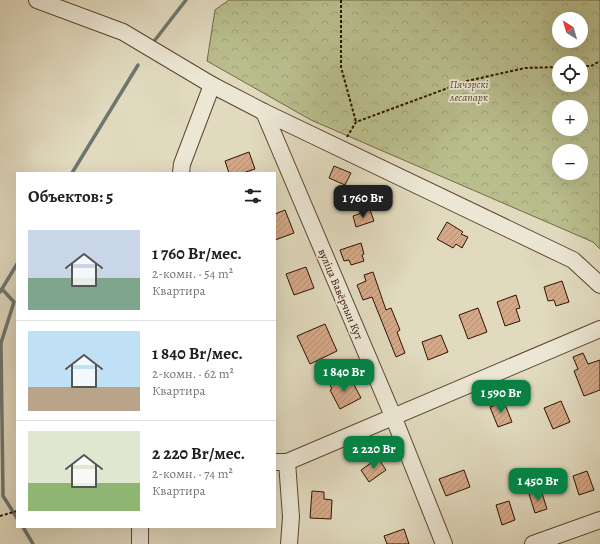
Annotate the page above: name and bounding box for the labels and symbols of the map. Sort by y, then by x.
north arrow [552,12,588,48]
park label: Пячэрскі лесапарк [449,77,488,105]
pin: 1 760 Br [322,185,404,219]
street label: вуліца Вавёрчын Кут [315,246,367,342]
pin: 1 840 Br [303,359,385,393]
pin: 1 590 Br [460,380,542,414]
pin: 2 220 Br [333,436,415,470]
pin: 1 450 Br [497,468,579,502]

